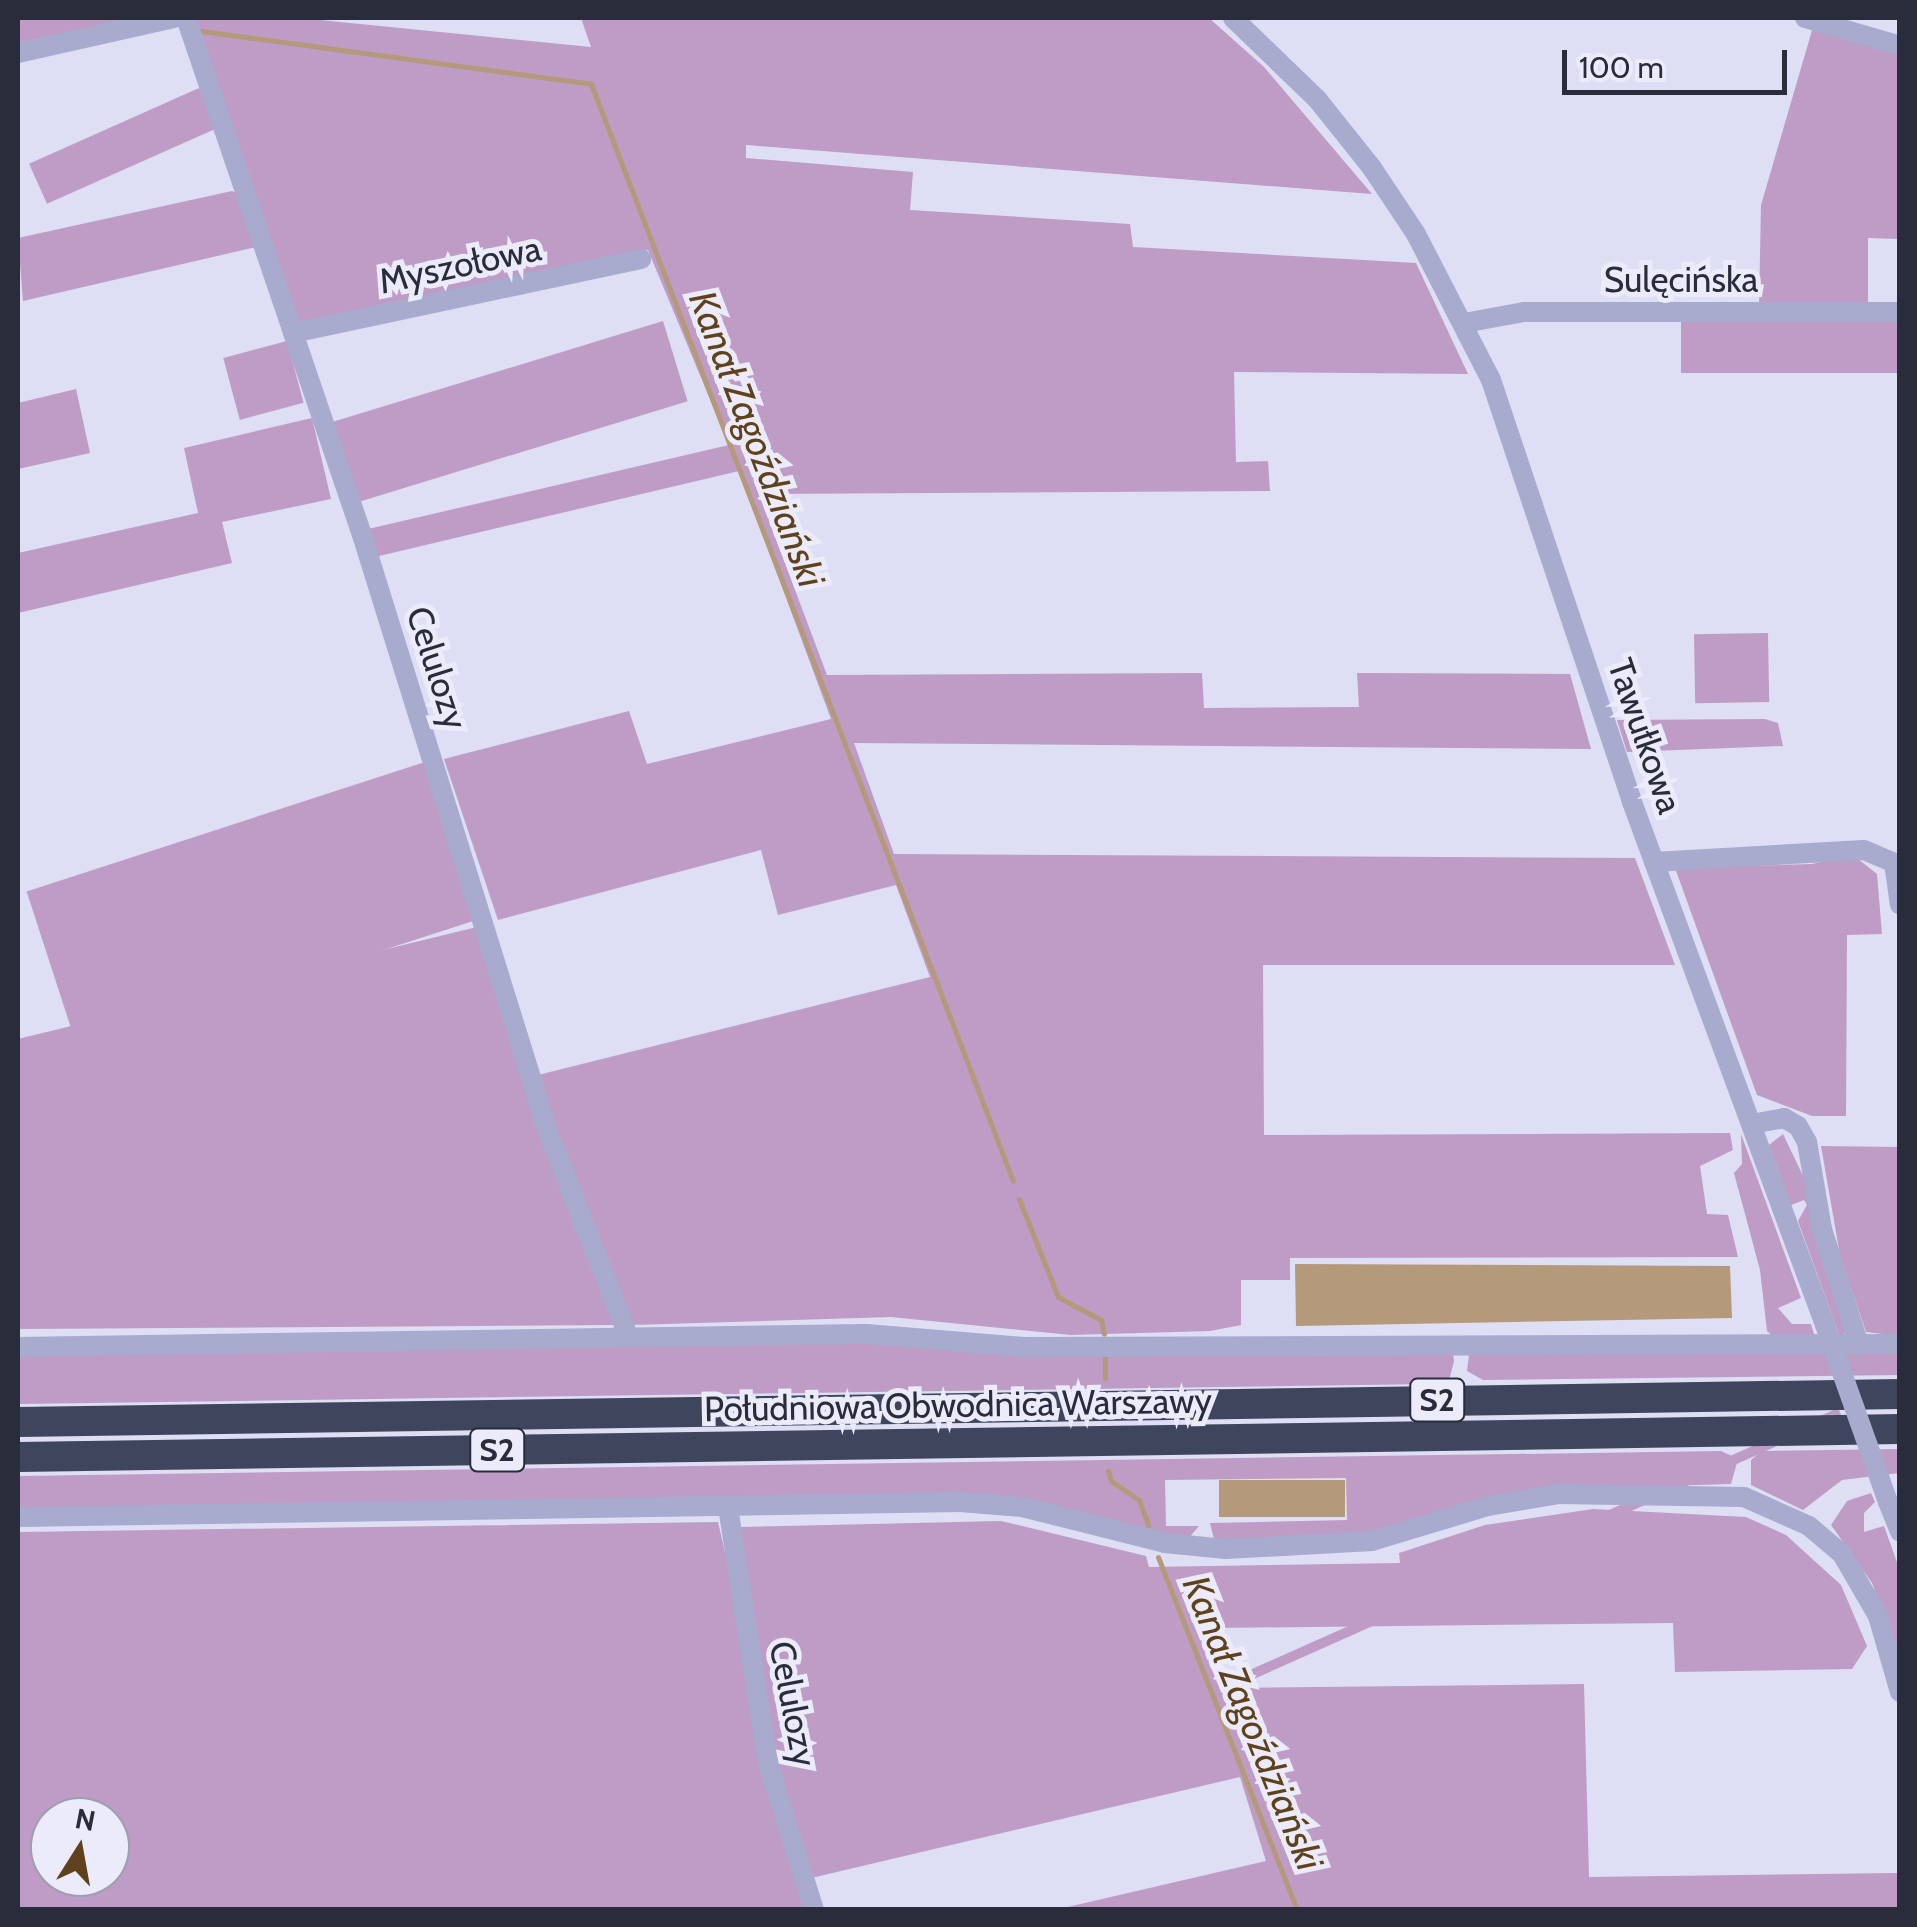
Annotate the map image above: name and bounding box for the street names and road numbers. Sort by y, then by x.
street label: Myszołowa [375,227,545,303]
street label: Sulęcińska [1604,259,1758,301]
street label: Celulozy [397,601,477,735]
street label: Tawułkowa [1599,653,1691,819]
road number: S2 [1407,1373,1467,1427]
street label: Południowa Obwodnica Warszawy [704,1380,1212,1430]
road number: S2 [467,1423,527,1477]
street label: Celulozy [760,1638,826,1770]

